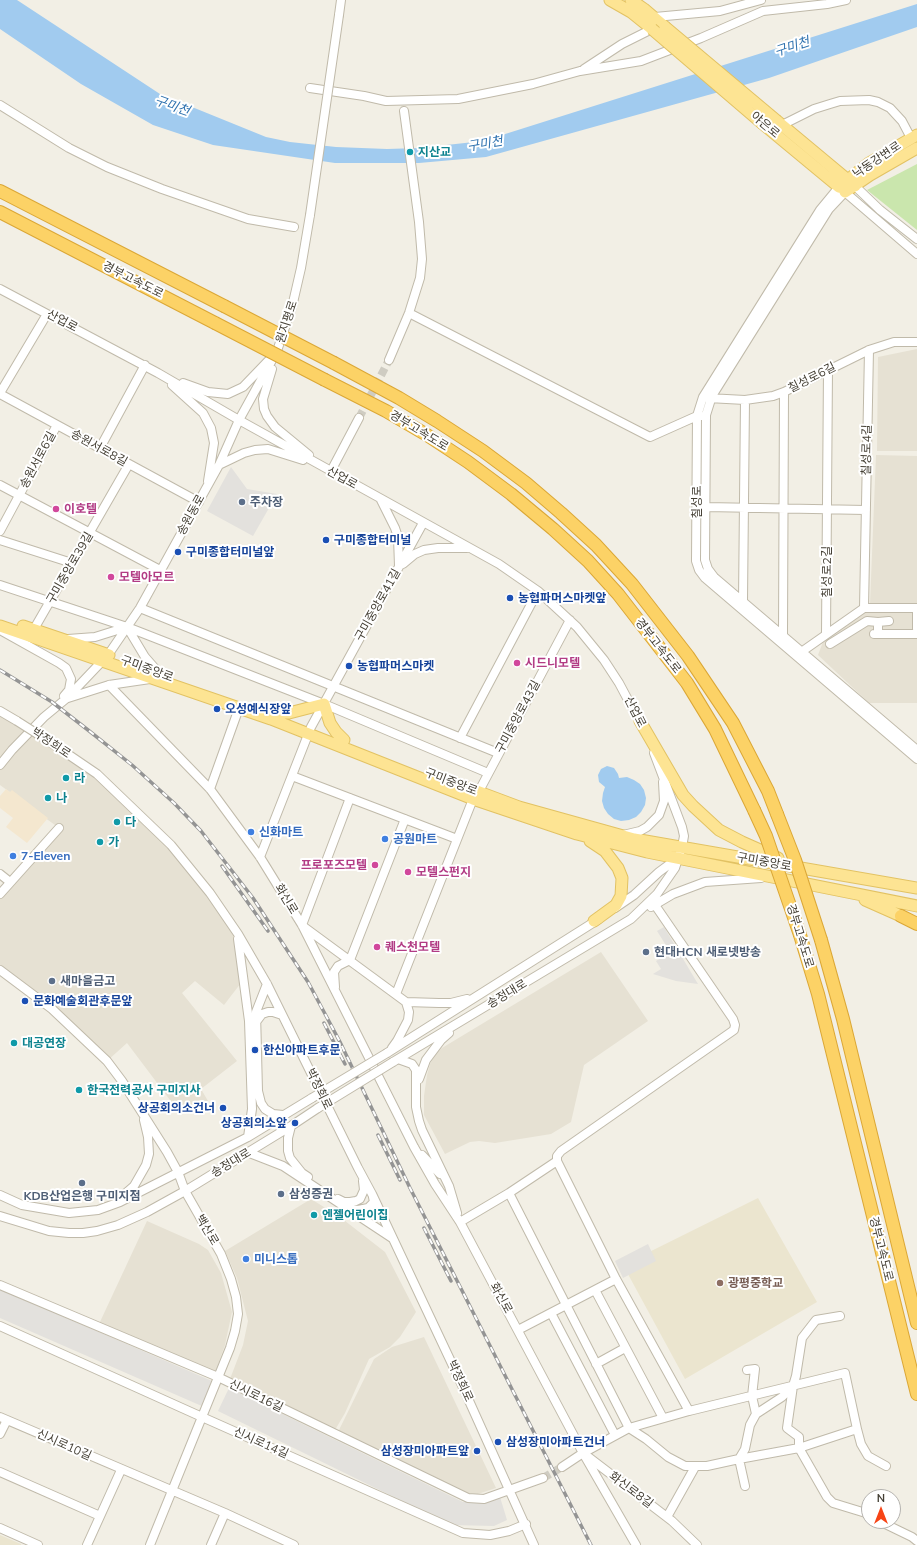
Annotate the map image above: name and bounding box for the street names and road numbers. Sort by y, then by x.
street label: 야은로 [748,109,782,141]
street label: 낙동강변로 [850,139,904,181]
street label: 경부고속도로 [100,259,166,301]
street label: 원지평로 [273,299,301,345]
street label: 산업로 [44,307,80,335]
street label: 칠성로6길 [786,360,838,396]
street label: 경부고속도로 [387,408,451,454]
street label: 칠성로4길 [859,424,875,476]
street label: 송원서로8길 [68,427,130,469]
street label: 송원서로6길 [17,429,59,491]
street label: 산업로 [324,464,360,492]
street label: 칠성로 [690,485,704,519]
street label: 송원동로 [174,492,208,538]
street label: 구미중앙로39길 [44,529,96,607]
street label: 칠성로2길 [820,546,834,598]
street label: 구미중앙로41길 [352,566,404,644]
street label: 경부고속도로 [632,615,684,677]
street label: 구미중앙로 [119,653,175,685]
street label: 구미중앙로43길 [493,678,543,756]
street label: 산업로 [621,694,649,730]
street label: 박정희로 [29,725,73,761]
street label: 구미중앙로 [423,765,479,799]
street label: 구미중앙로 [736,850,792,874]
street label: 화신로 [271,881,301,917]
street label: 경부고속도로 [783,902,817,970]
street label: 송정대로 [484,976,530,1012]
street label: 박정희로 [303,1066,335,1112]
street label: 송정대로 [208,1145,254,1181]
street label: 백산로 [192,1212,222,1248]
street label: 경부고속도로 [866,1215,896,1283]
street label: 화신로 [487,1280,515,1316]
street label: 박정희로 [444,1358,476,1404]
street label: 신시로16길 [227,1377,285,1415]
street label: 신시로14길 [231,1425,291,1461]
street label: 신시로10길 [34,1427,94,1463]
street label: 화신로8길 [606,1469,656,1511]

